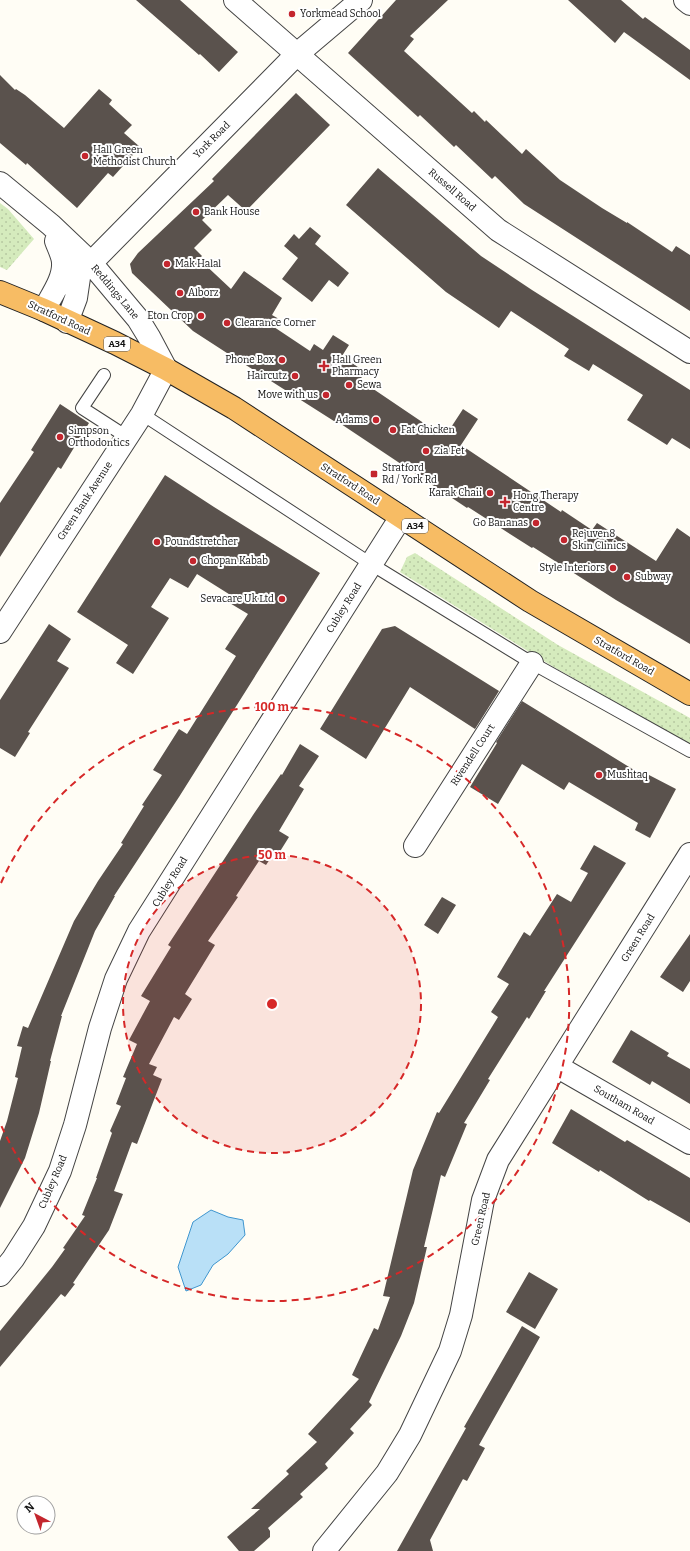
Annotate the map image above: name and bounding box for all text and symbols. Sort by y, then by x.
place label: Yorkmead School [300,8,381,20]
marker: Yorkmead School [287,9,297,19]
street label: York Road [191,119,233,161]
place label: Hall Green Methodist Church [93,144,177,168]
marker: Hall Green Methodist Church [80,151,90,161]
street label: Russell Road [426,166,478,214]
place label: Bank House [204,206,260,218]
marker: Bank House [191,207,201,217]
place label: Mak Halal [175,258,221,270]
marker: Mak Halal [162,259,172,269]
street label: Reddings Lane [89,262,141,322]
place label: Alborz [188,287,219,299]
marker: Alborz [175,288,185,298]
street label: Stratford Road [26,298,92,338]
place label: Eton Crop [147,310,193,322]
marker: Eton Crop [196,311,206,321]
place label: Clearance Corner [235,317,316,329]
marker: Clearance Corner [222,318,232,328]
road number: A34 [104,337,130,351]
place label: Phone Box [225,354,274,366]
place label: Hall Green Pharmacy [332,354,383,378]
marker: Phone Box [277,355,287,365]
marker: Hall Green Pharmacy [319,361,329,371]
place label: Haircutz [247,370,287,382]
marker: Haircutz [290,371,300,381]
place label: Sewa [357,379,382,391]
marker: Sewa [344,380,354,390]
place label: Move with us [258,389,318,401]
marker: Move with us [321,390,331,400]
place label: Adams [336,414,368,426]
marker: Adams [371,415,381,425]
place label: Fat Chicken [401,424,456,436]
place label: Simpson Orthodontics [68,425,130,449]
marker: Fat Chicken [388,425,398,435]
marker: Simpson Orthodontics [55,432,65,442]
place label: Zia Fet [434,445,465,457]
marker: Zia Fet [421,446,431,456]
street label: Green Bank Avenue [55,459,115,543]
street label: Stratford Road [318,461,382,507]
place label: Stratford Rd / York Rd [382,462,437,486]
marker: Stratford Rd / York Rd [369,469,379,479]
place label: Karak Chaii [429,487,482,499]
marker: Karak Chaii [485,488,495,498]
place label: Hong Therapy Centre [513,490,579,514]
marker: Hong Therapy Centre [500,497,510,507]
place label: Go Bananas [473,517,528,529]
marker: Go Bananas [531,518,541,528]
road number: A34 [402,519,428,533]
place label: Rejuven8 Skin Clinics [572,528,626,552]
marker: Rejuven8 Skin Clinics [559,535,569,545]
place label: Poundstretcher [165,536,238,548]
marker: Poundstretcher [152,537,162,547]
place label: Chopan Kabab [201,555,268,567]
marker: Chopan Kabab [188,556,198,566]
place label: Style Interiors [539,562,605,574]
marker: Style Interiors [608,563,618,573]
place label: Subway [635,571,672,583]
marker: Subway [622,572,632,582]
street label: Cubley Road [324,581,364,635]
place label: Sevacare Uk Ltd [200,593,274,605]
marker: Sevacare Uk Ltd [277,594,287,604]
street label: Stratford Road [592,634,656,678]
text: 100 m [255,700,290,714]
street label: Rivendell Court [449,721,498,788]
place label: Mushtaq [607,769,648,781]
marker: Mushtaq [594,770,604,780]
text: 50 m [258,848,286,862]
street label: Cubley Road [150,855,190,909]
street label: Green Road [619,912,658,964]
centre of rings [265,997,279,1011]
street label: Southam Road [592,1083,657,1127]
street label: Cubley Road [36,1153,70,1211]
street label: Green Road [469,1191,493,1247]
north arrow [16,1495,56,1535]
text: N [22,1500,38,1516]

